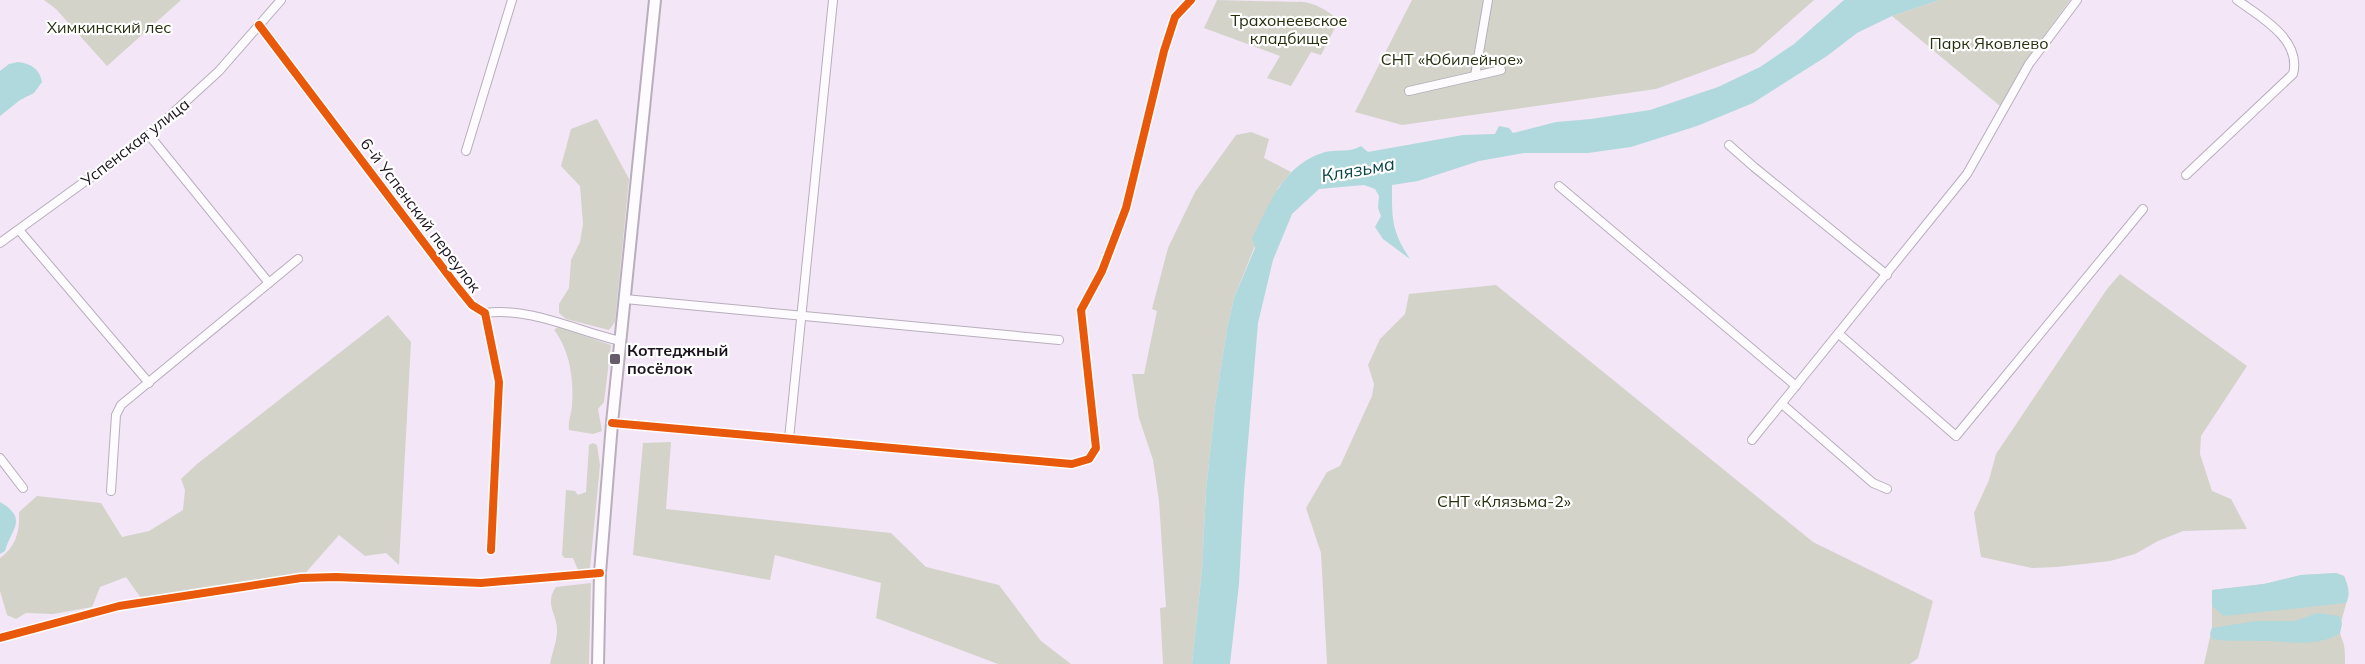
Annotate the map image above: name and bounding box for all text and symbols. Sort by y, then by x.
park label: Трахонеевское кладбище [1231,10,1348,48]
park label: Химкинский лес [47,17,171,37]
park label: Парк Яковлево [1930,33,2048,53]
park label: СНТ «Юбилейное» [1381,49,1523,69]
street label: Успенская улица [76,94,193,191]
street label: 6-й Успенский переулок [356,134,486,296]
water label: Клязьма [1319,152,1397,187]
place label: Коттеджный посёлок [627,340,728,378]
marker: Коттеджный посёлок [608,352,622,366]
park label: СНТ «Клязьма-2» [1437,491,1571,511]

